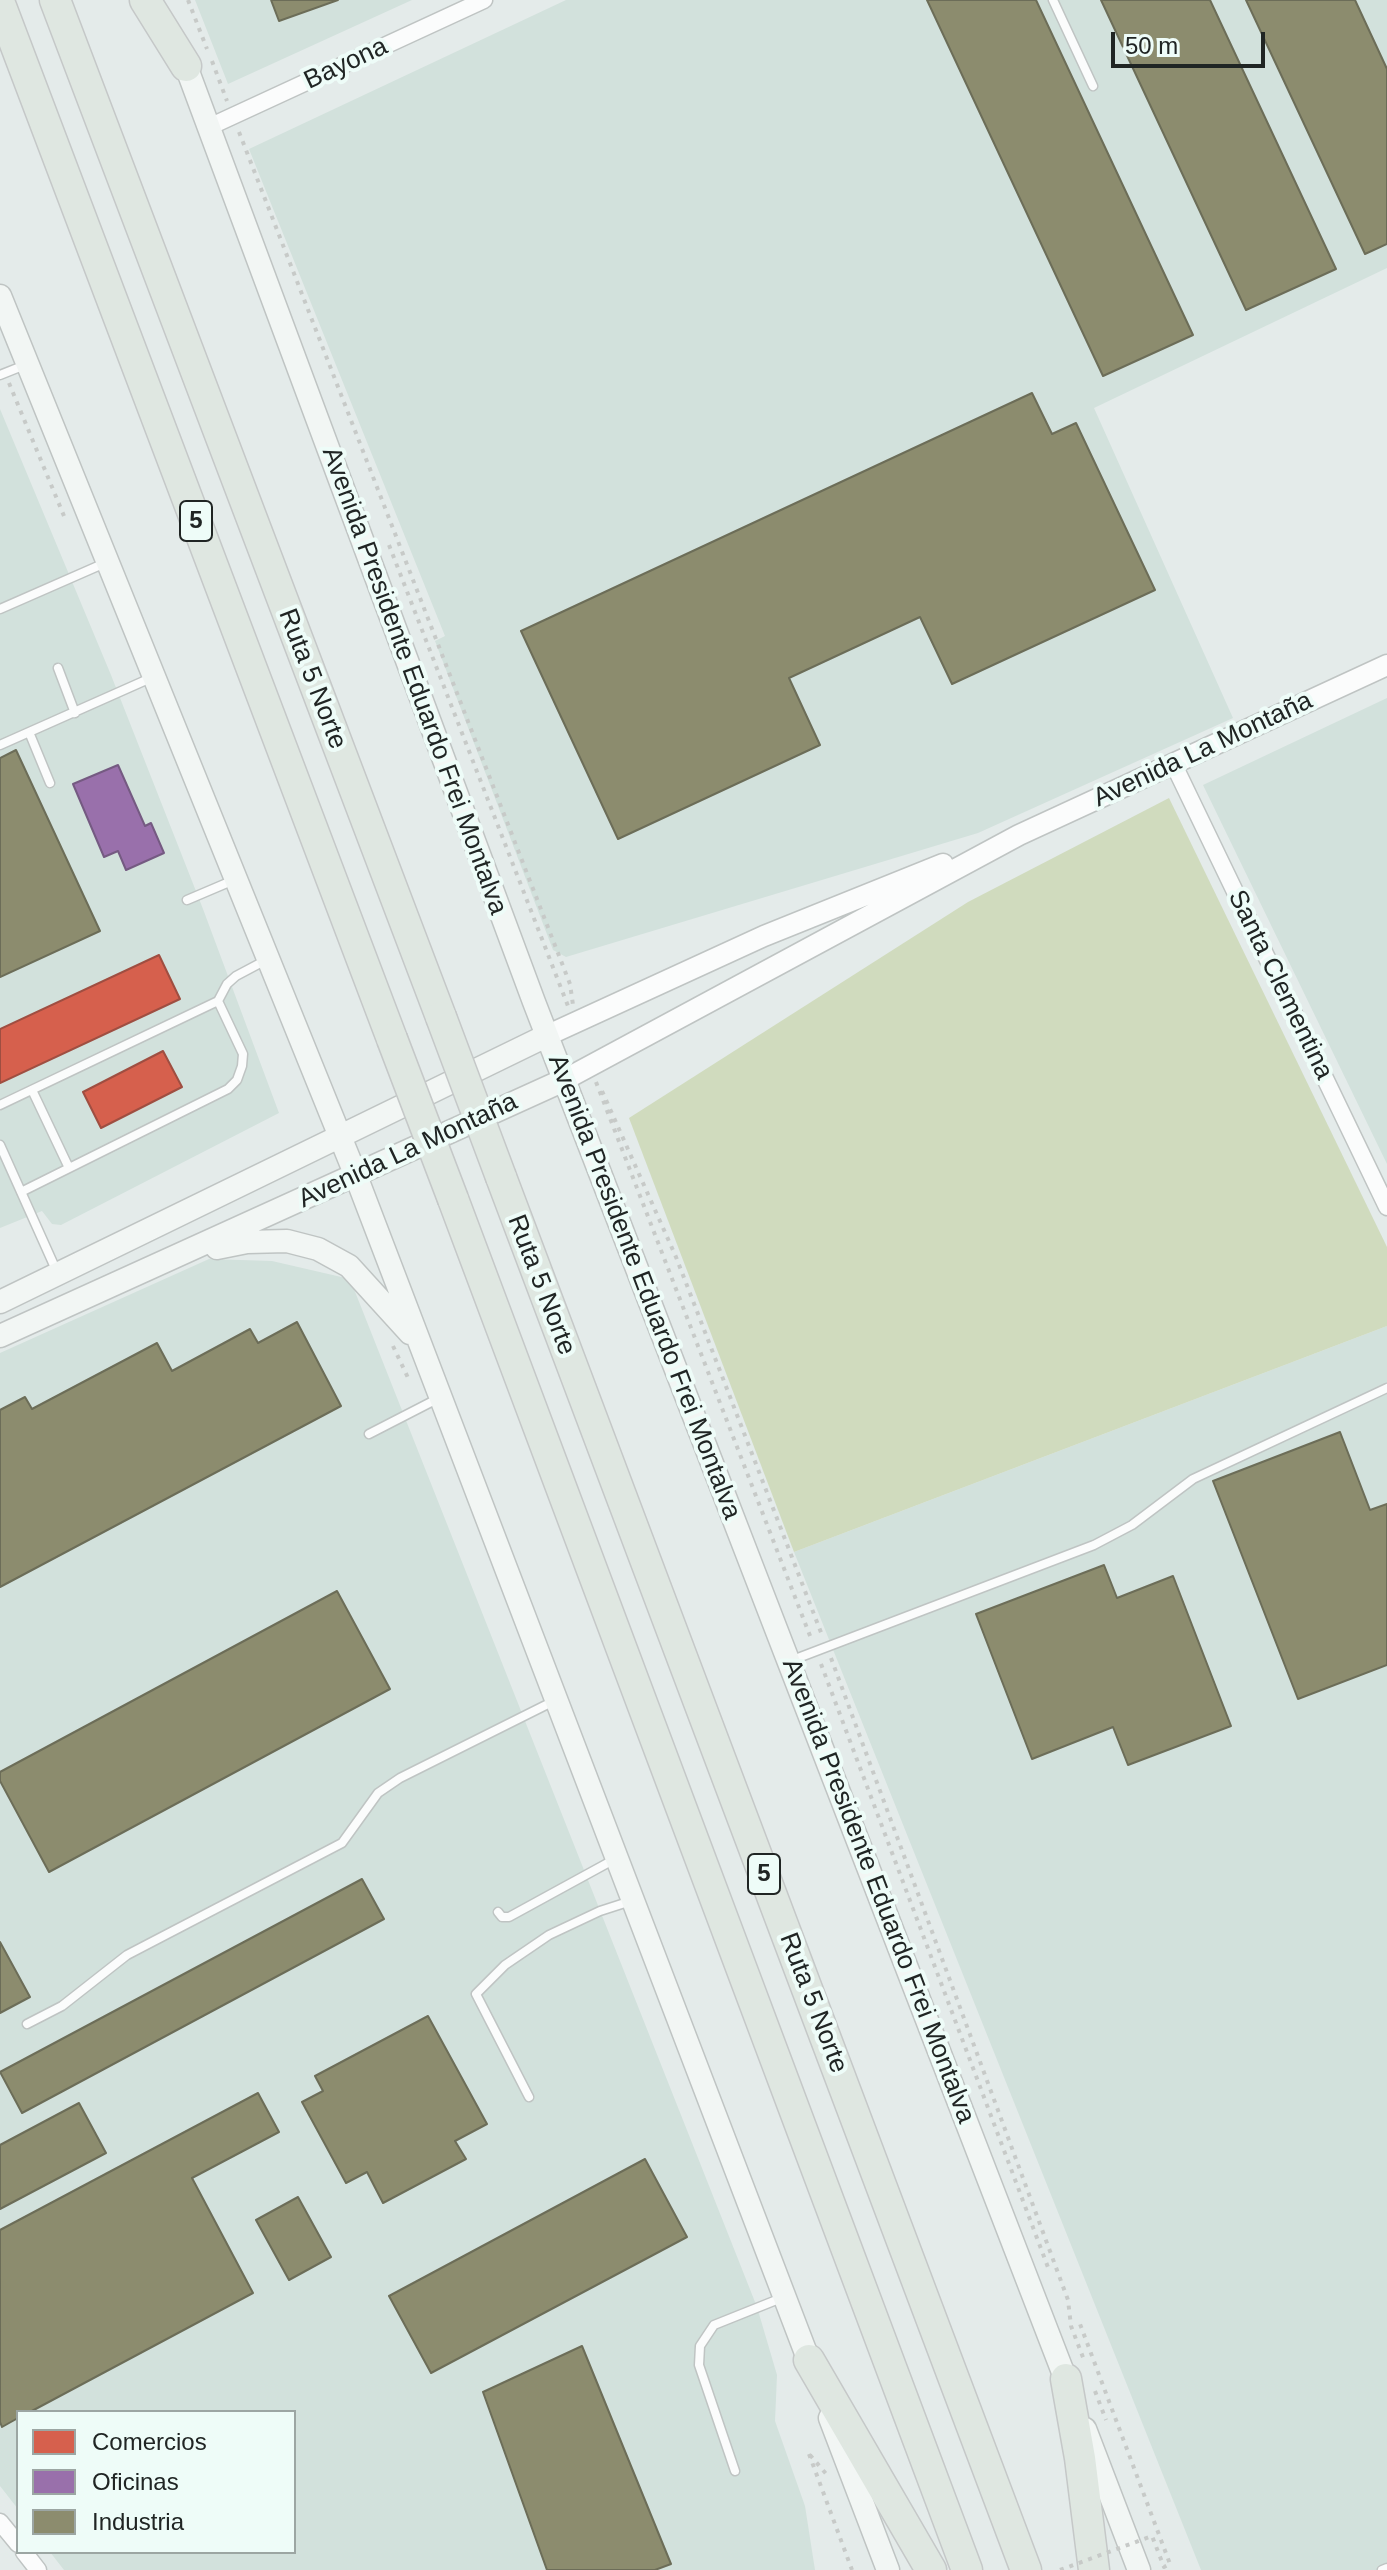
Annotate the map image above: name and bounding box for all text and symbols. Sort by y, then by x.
scale bar [1115,16,1269,66]
street label: Bayona [299,31,393,97]
text: 50 m [1125,32,1178,59]
street label: Avenida Presidente Eduardo Frei Montalva [315,443,513,919]
road number: 5 [180,501,212,541]
street label: Ruta 5 Norte [271,605,353,753]
street label: Avenida La Montaña [1089,686,1317,814]
street label: Santa Clementina [1221,885,1339,1085]
street label: Avenida Presidente Eduardo Frei Montalva [541,1050,747,1524]
street label: Avenida La Montaña [294,1087,522,1215]
street label: Ruta 5 Norte [500,1211,582,1359]
street label: Avenida Presidente Eduardo Frei Montalva [775,1654,981,2128]
road number: 5 [748,1854,780,1894]
street label: Ruta 5 Norte [772,1929,854,2077]
legend [16,2410,296,2554]
text: Comercios [92,2428,207,2455]
text: Oficinas [92,2468,179,2495]
text: Industria [92,2508,184,2535]

